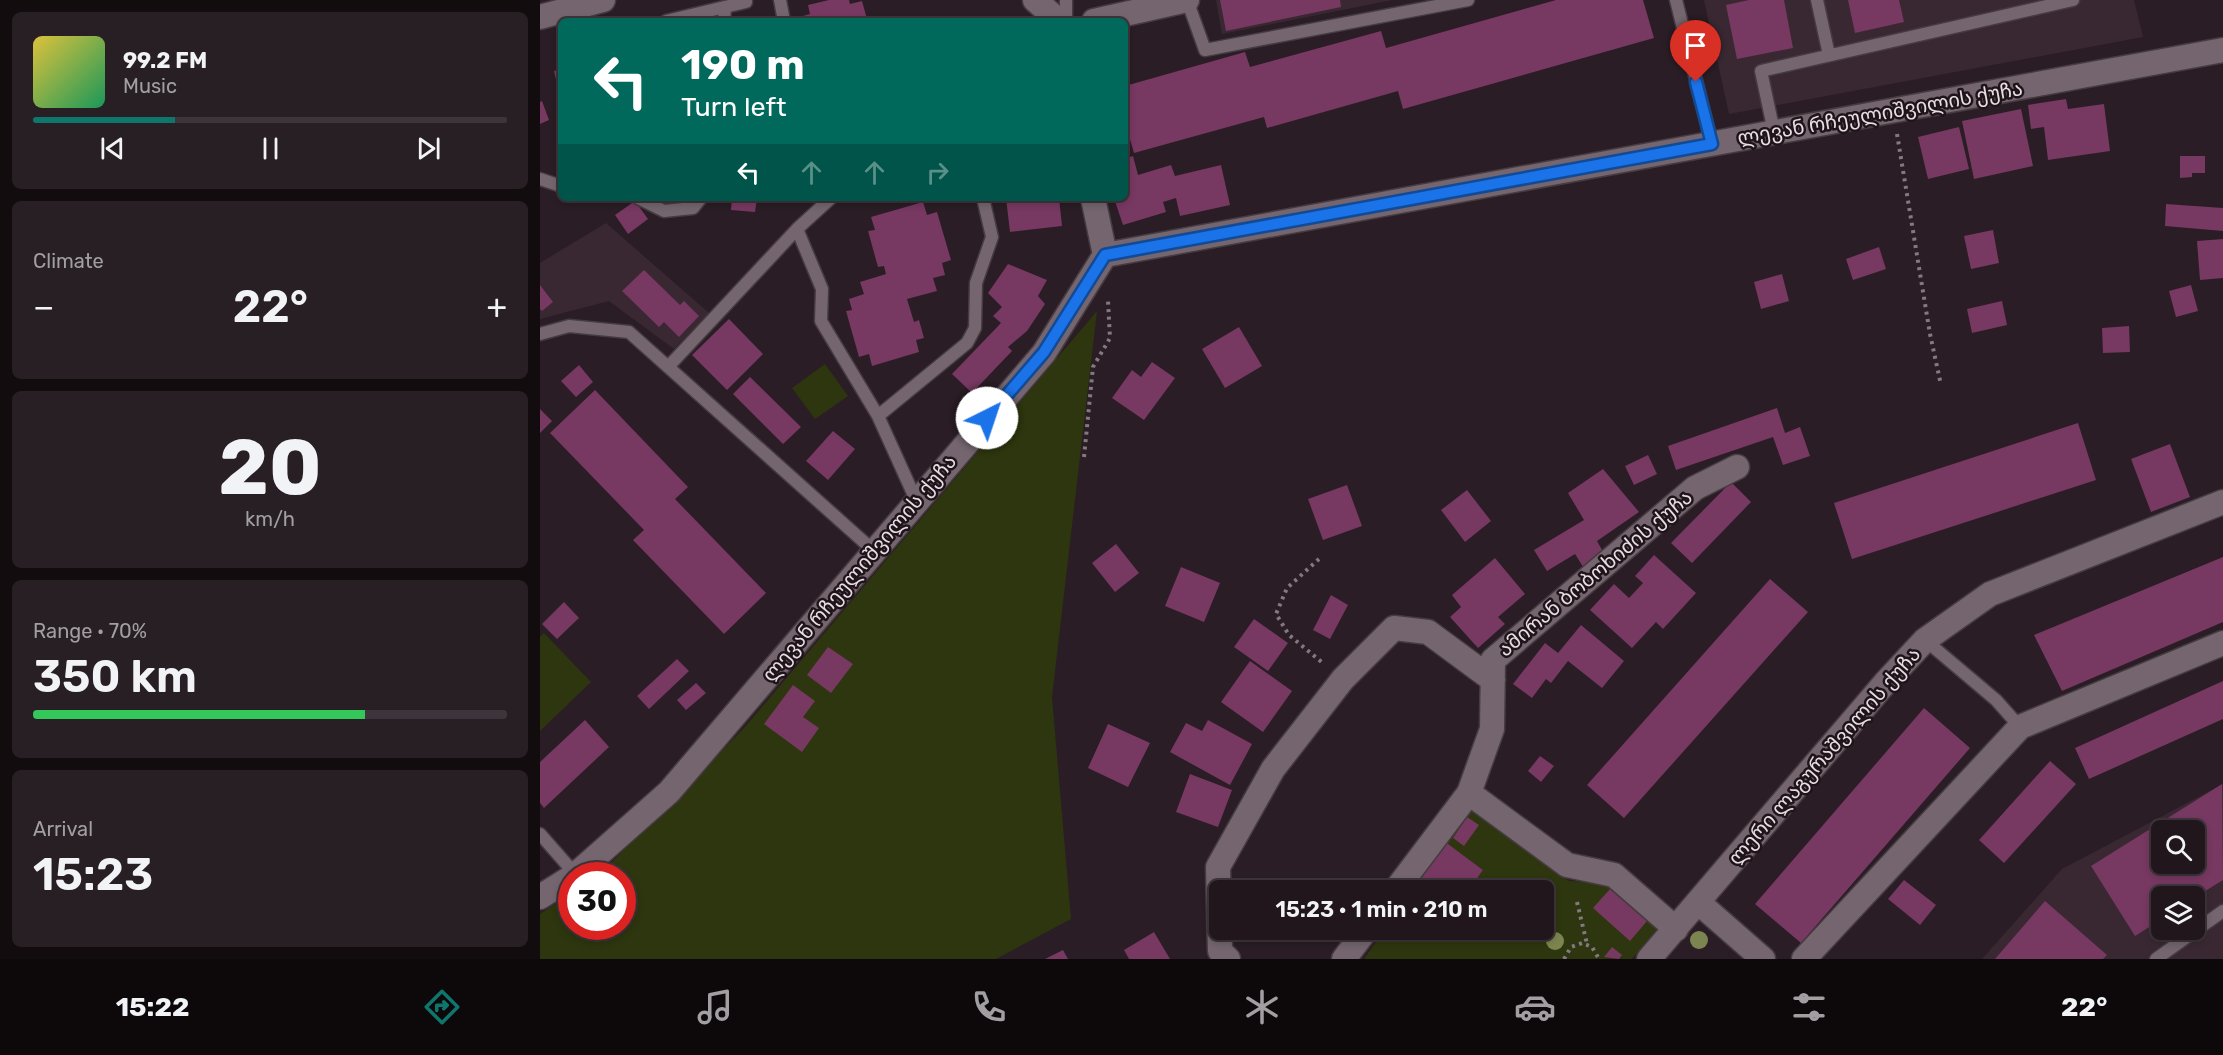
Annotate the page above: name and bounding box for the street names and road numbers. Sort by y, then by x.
street label: ლევან რჩეულიშვილის ქუჩა [1736,76,2025,151]
street label: ლევან რჩეულიშვილის ქუჩა [757,450,962,687]
street label: ამირან ბობოხიძის ქუჩა [1493,485,1697,661]
street label: ლერი ლაგურაშვილის ქუჩა [1723,642,1926,870]

